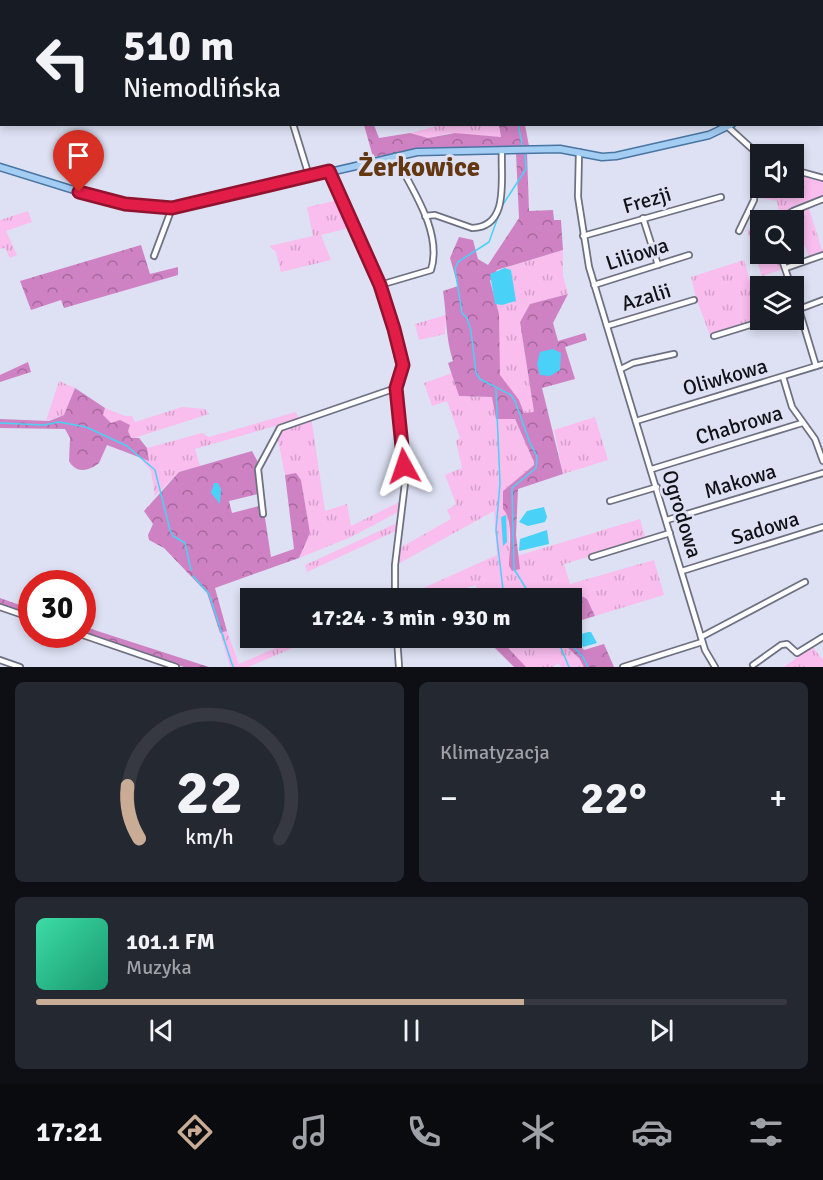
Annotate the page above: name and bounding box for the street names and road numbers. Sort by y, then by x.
street label: Frezji [620,181,674,219]
street label: Liliowa [602,232,672,276]
street label: Azalii [618,277,674,317]
street label: Oliwkowa [680,353,770,401]
street label: Chabrowa [692,399,786,451]
street label: Makowa [701,458,779,504]
street label: Ogrodowa [656,467,708,561]
street label: Sadowa [728,505,802,551]

